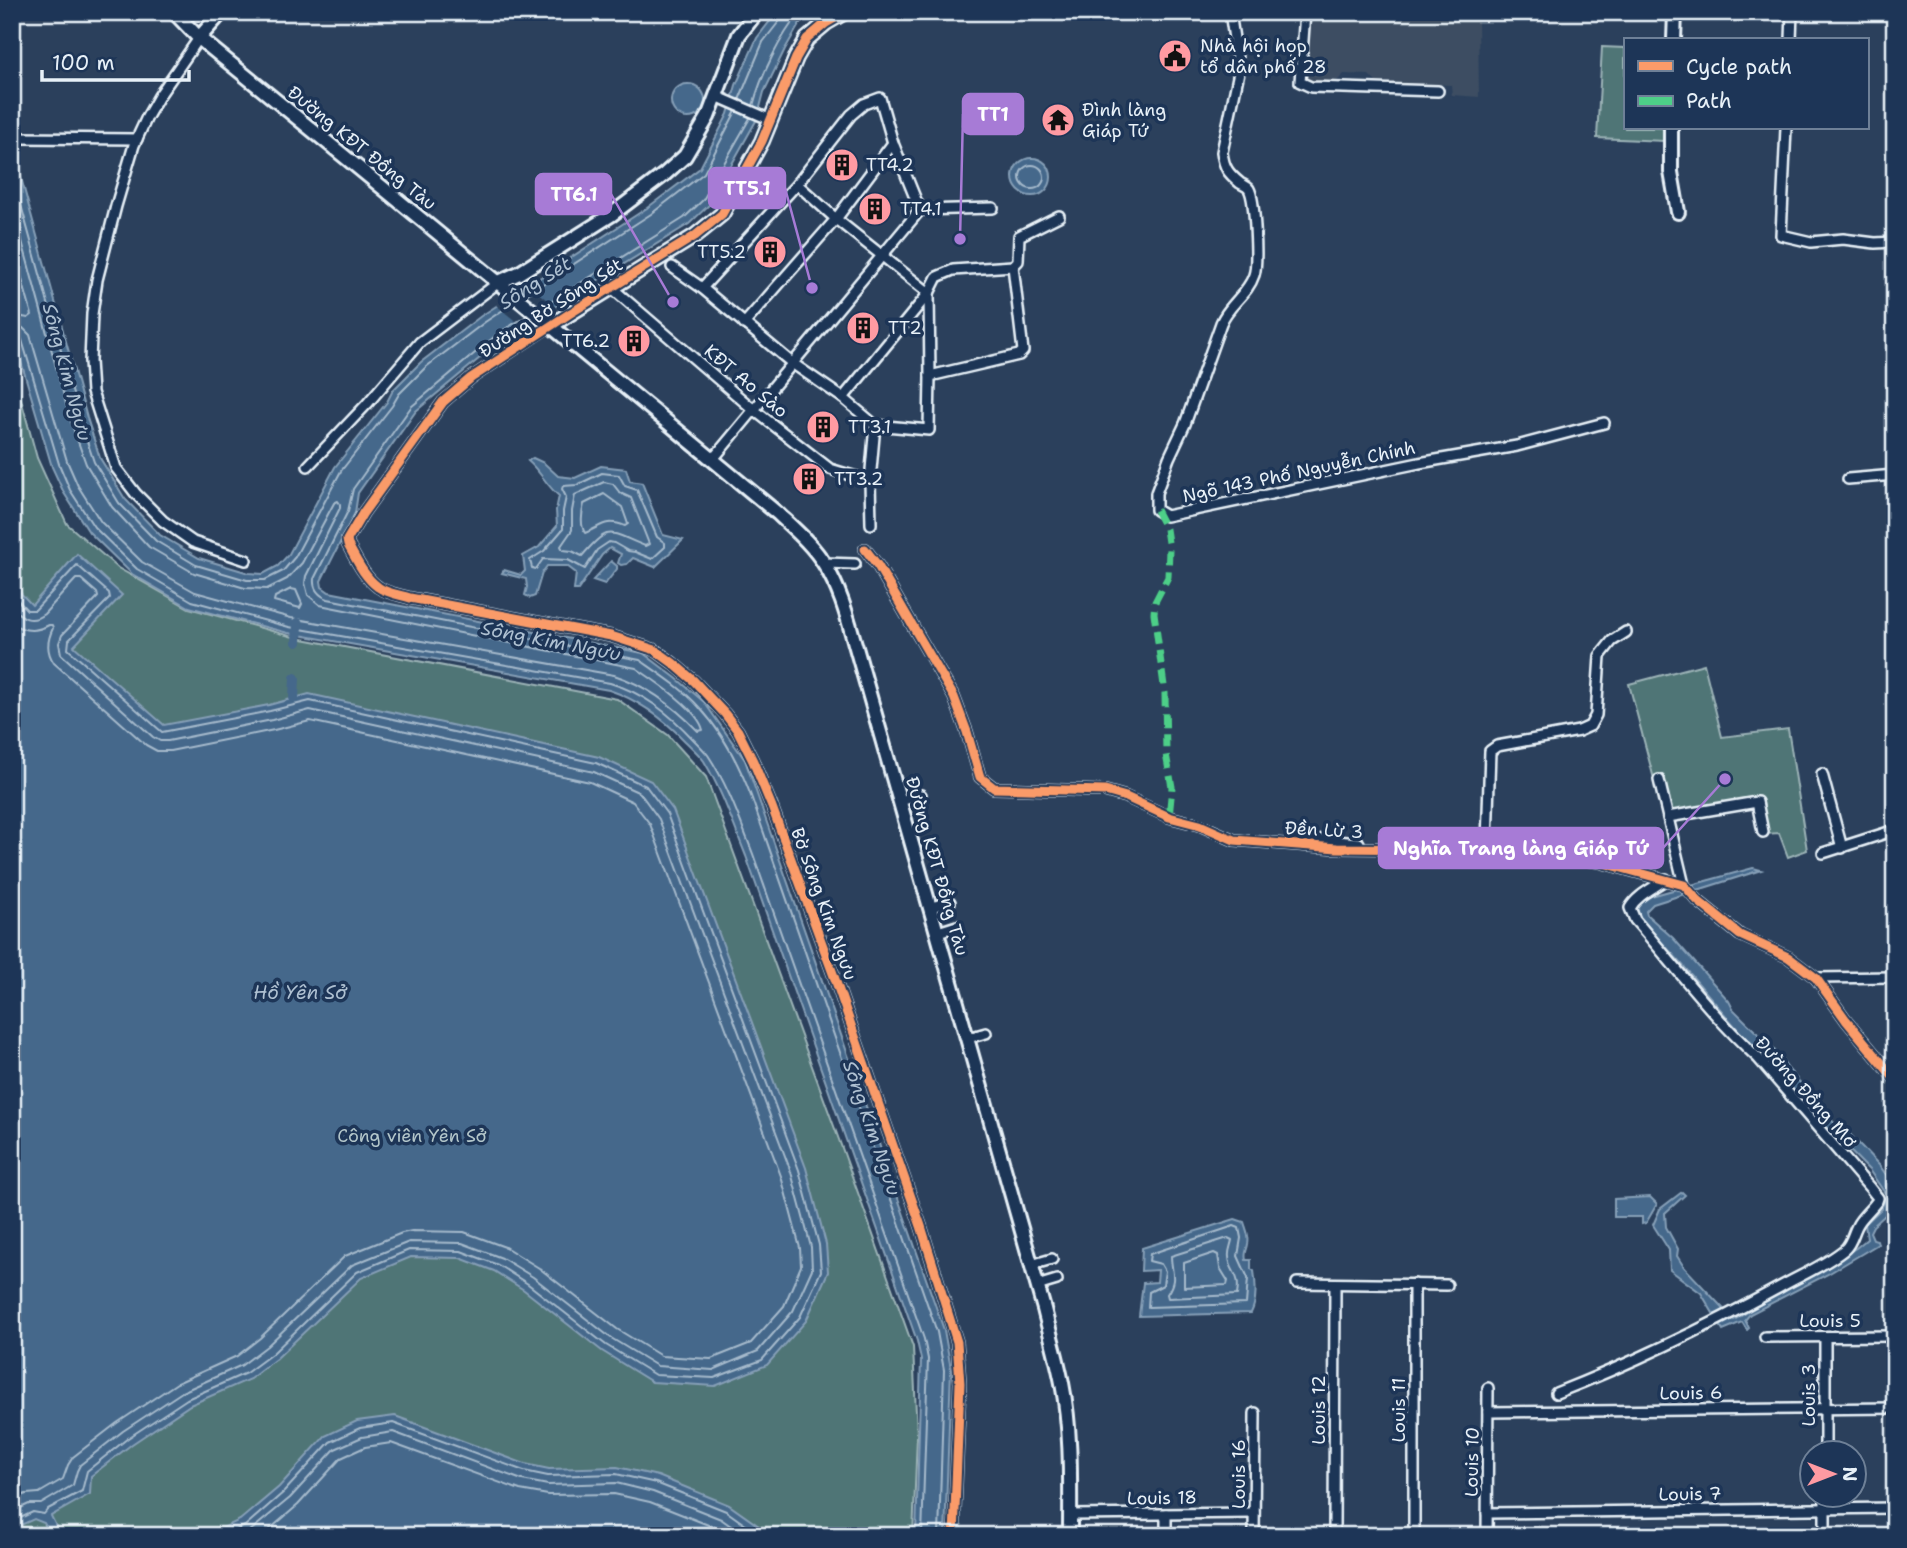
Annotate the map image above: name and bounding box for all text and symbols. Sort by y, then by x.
place label: Nhà hội họp tổ dân phố 28 [1200,34,1327,79]
public building icon: Nhà hội họp tổ dân phố 28 [1156,37,1194,75]
scale bar [42,38,189,82]
legend [1624,38,1868,130]
text: 100 m [52,49,115,77]
text: Cycle path [1686,53,1792,81]
street label: Đường KĐT Đồng Tàu [283,80,441,216]
text: Path [1686,87,1732,115]
callout: TT1 [963,94,1023,134]
place label: Đình làng Giáp Tứ [1082,98,1166,143]
temple icon: Đình làng Giáp Tứ [1039,101,1077,139]
text: TT1 [977,102,1009,127]
building icon: TT4.2 [823,146,861,184]
place label: TT4.2 [866,153,914,177]
callout: TT5.1 [709,168,785,208]
callout: TT6.1 [536,174,611,214]
text: TT5.1 [723,176,771,201]
text: TT6.1 [550,182,598,207]
building icon: TT4.1 [856,190,894,228]
place label: TT4.1 [900,197,942,221]
building icon: TT5.2 [751,233,789,271]
place label: TT5.2 [697,240,746,264]
water label: Sông Sét [494,251,577,315]
street label: Đường Bờ Sông Sét [475,252,628,363]
water label: Sông Kim Ngưu [37,300,97,444]
building icon: TT2 [844,309,882,347]
place label: TT2 [888,316,922,340]
building icon: TT6.2 [615,322,653,360]
place label: TT6.2 [562,329,610,353]
street label: KĐT Ao Sào [699,339,793,423]
building icon: TT3.1 [804,408,842,446]
place label: TT3.1 [848,415,891,439]
street label: Ngõ 143 Phố Nguyễn Chính [1180,436,1418,508]
building icon: TT3.2 [790,460,828,498]
place label: TT3.2 [834,467,883,491]
water label: Sông Kim Ngưu [479,615,623,667]
street label: Đường KĐT Đồng Tàu [900,774,974,958]
street label: Đền Lừ 3 [1284,816,1364,844]
street label: Bờ Sông Kim Ngưu [785,824,863,984]
callout: Nghĩa Trang làng Giáp Tứ [1379,828,1663,868]
text: Nghĩa Trang làng Giáp Tứ [1393,836,1649,861]
water label: Hồ Yên Sở [253,980,348,1005]
street label: Đường Đồng Mơ [1750,1031,1862,1153]
water label: Sông Kim Ngưu [837,1057,907,1199]
park label: Công viên Yên Sở [337,1124,487,1148]
street label: Louis 5 [1799,1309,1861,1333]
street label: Louis 3 [1797,1364,1821,1427]
street label: Louis 12 [1307,1375,1331,1445]
street label: Louis 11 [1387,1378,1411,1442]
street label: Louis 6 [1659,1380,1723,1406]
street label: Louis 10 [1459,1427,1485,1497]
street label: Louis 16 [1227,1439,1251,1509]
north arrow [1798,1440,1868,1510]
text: N [1837,1466,1862,1482]
street label: Louis 7 [1658,1481,1722,1507]
street label: Louis 18 [1127,1485,1197,1511]

